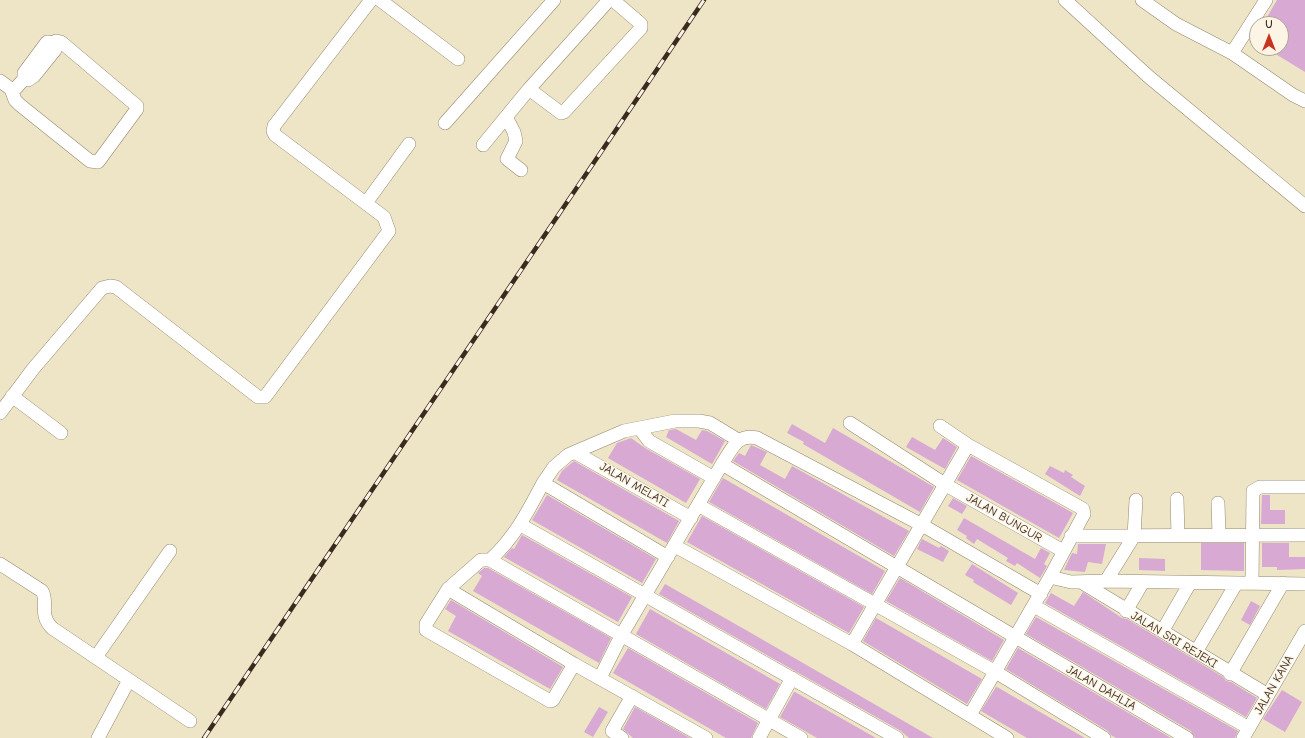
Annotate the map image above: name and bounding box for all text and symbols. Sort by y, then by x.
north arrow [1249,16,1289,56]
text: U [1265,18,1273,31]
street label: JALAN MELATI [597,459,671,511]
street label: JALAN BUNGUR [964,491,1044,545]
street label: JALAN SRI REJEKI [1128,609,1220,671]
street label: JALAN KANA [1251,653,1297,717]
street label: JALAN DAHLIA [1064,662,1138,714]

